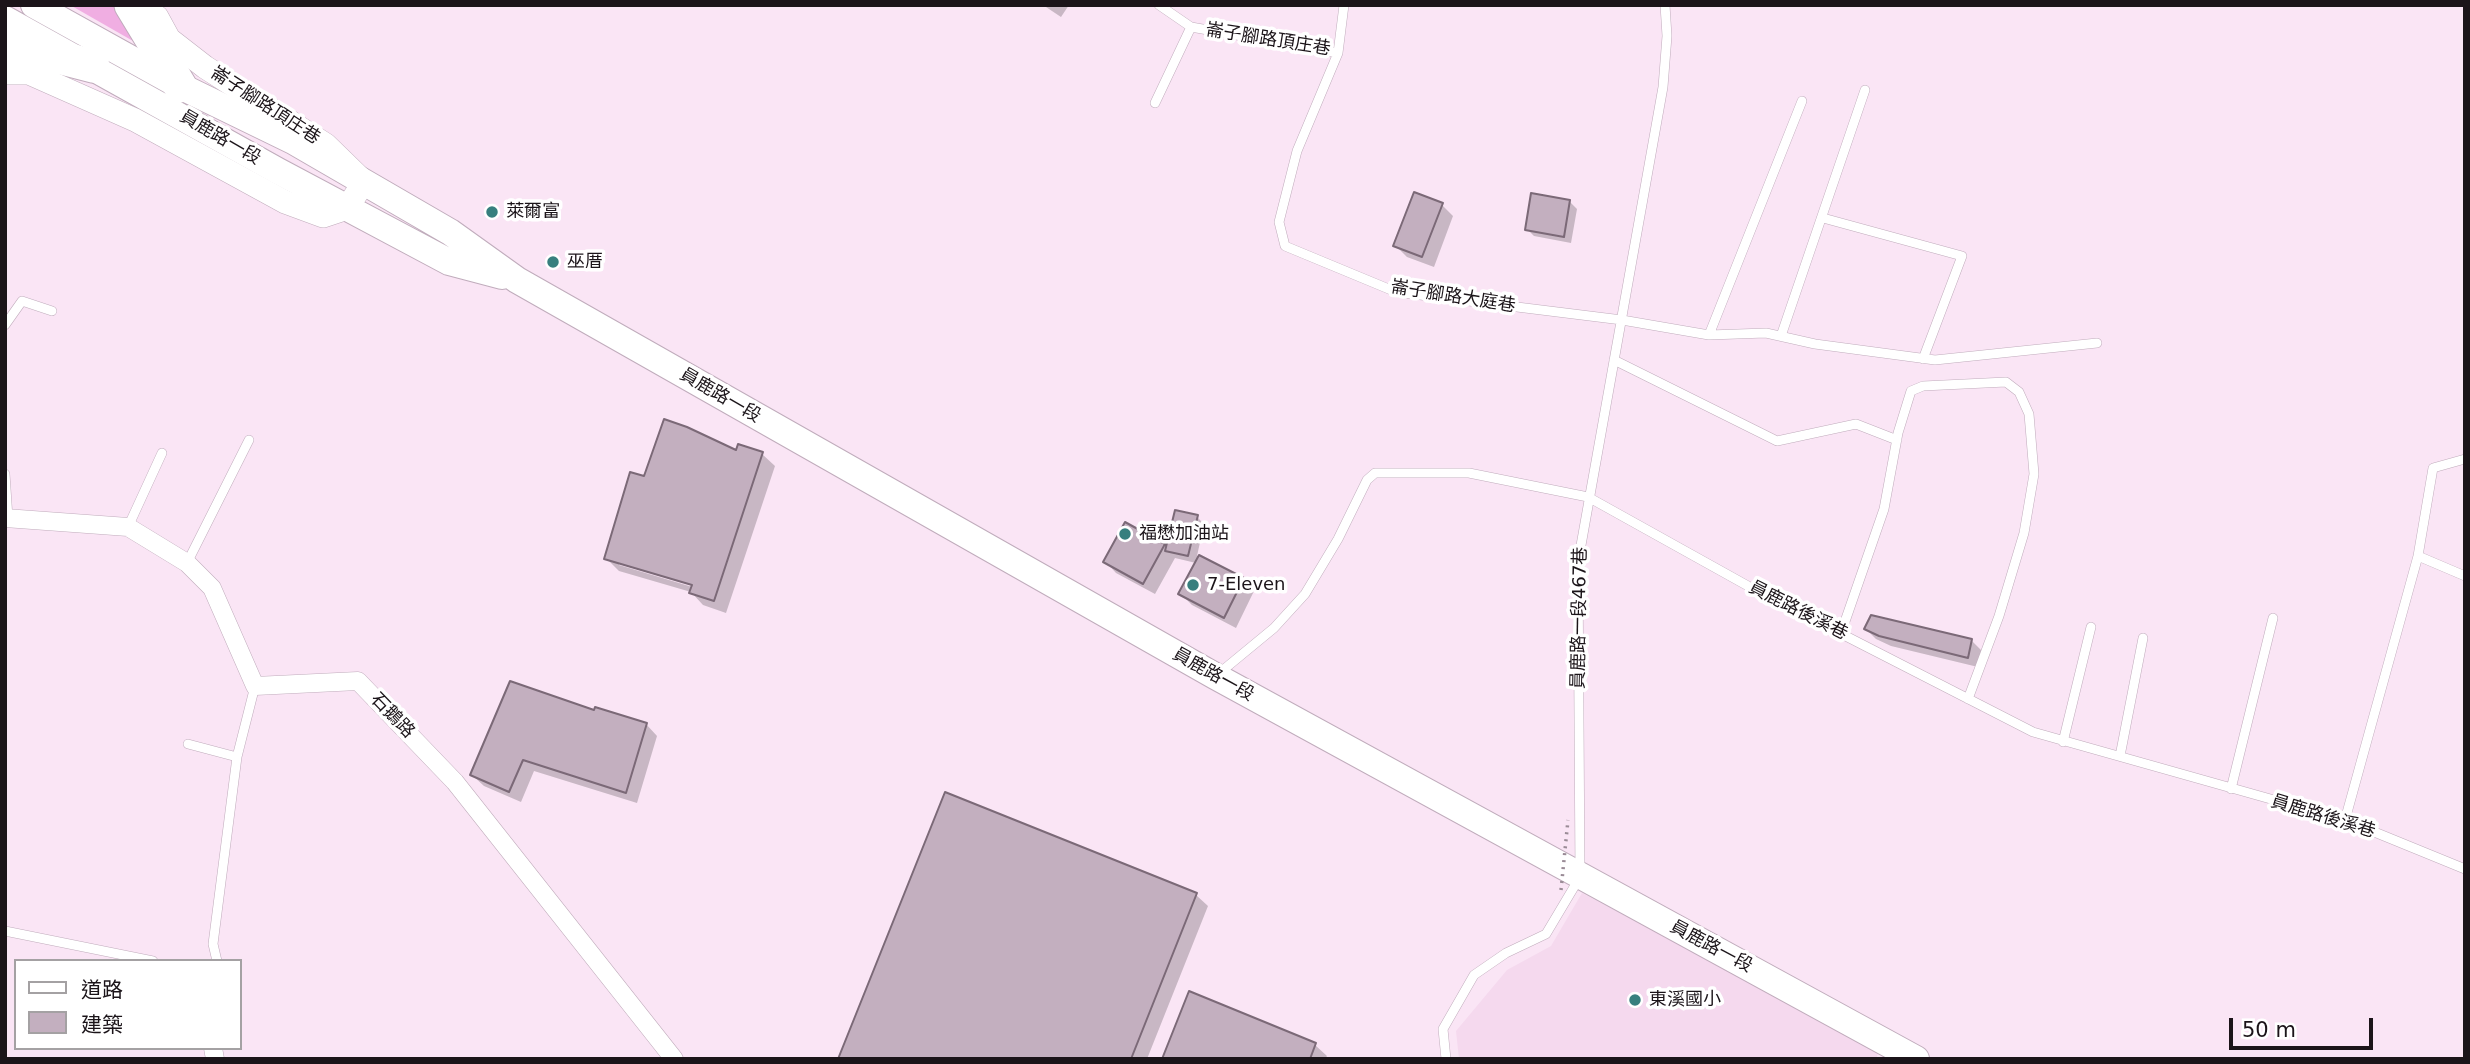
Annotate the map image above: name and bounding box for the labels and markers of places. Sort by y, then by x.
place label: 萊爾富 [506,201,560,223]
marker: 萊爾富 [484,204,500,220]
place label: 巫厝 [567,251,603,273]
marker: 巫厝 [545,254,561,270]
place label: 福懋加油站 [1139,523,1229,545]
marker: 福懋加油站 [1117,526,1133,542]
place label: 7-Eleven [1207,574,1286,596]
marker: 7-Eleven [1185,577,1201,593]
place label: 東溪國小 [1649,989,1721,1011]
marker: 東溪國小 [1627,992,1643,1008]

